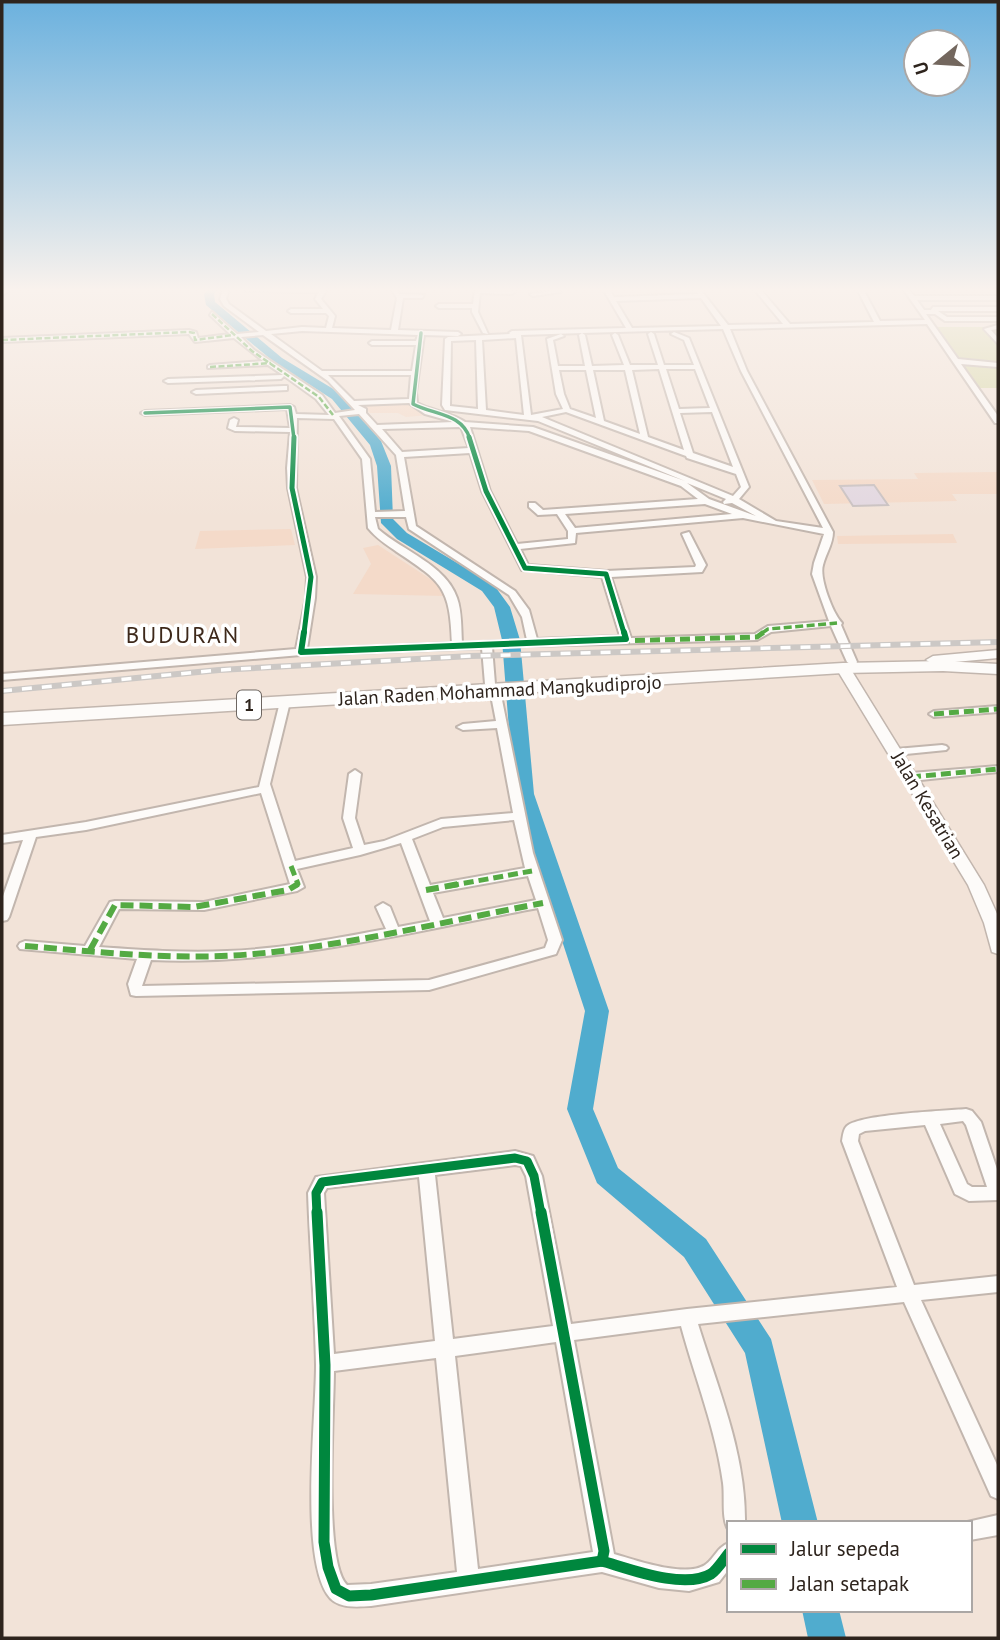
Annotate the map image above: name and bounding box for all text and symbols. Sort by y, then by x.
north arrow [902,28,972,98]
text: U [908,59,934,78]
district label: BUDURAN [126,620,240,649]
street label: Jalan Raden Mohammad Mangkudiprojo [337,670,662,711]
road number: 1 [237,690,261,720]
street label: Jalan Kesatrian [886,746,969,863]
legend [727,1521,972,1612]
text: Jalur sepeda [789,1535,900,1562]
text: Jalan setapak [789,1570,909,1597]

